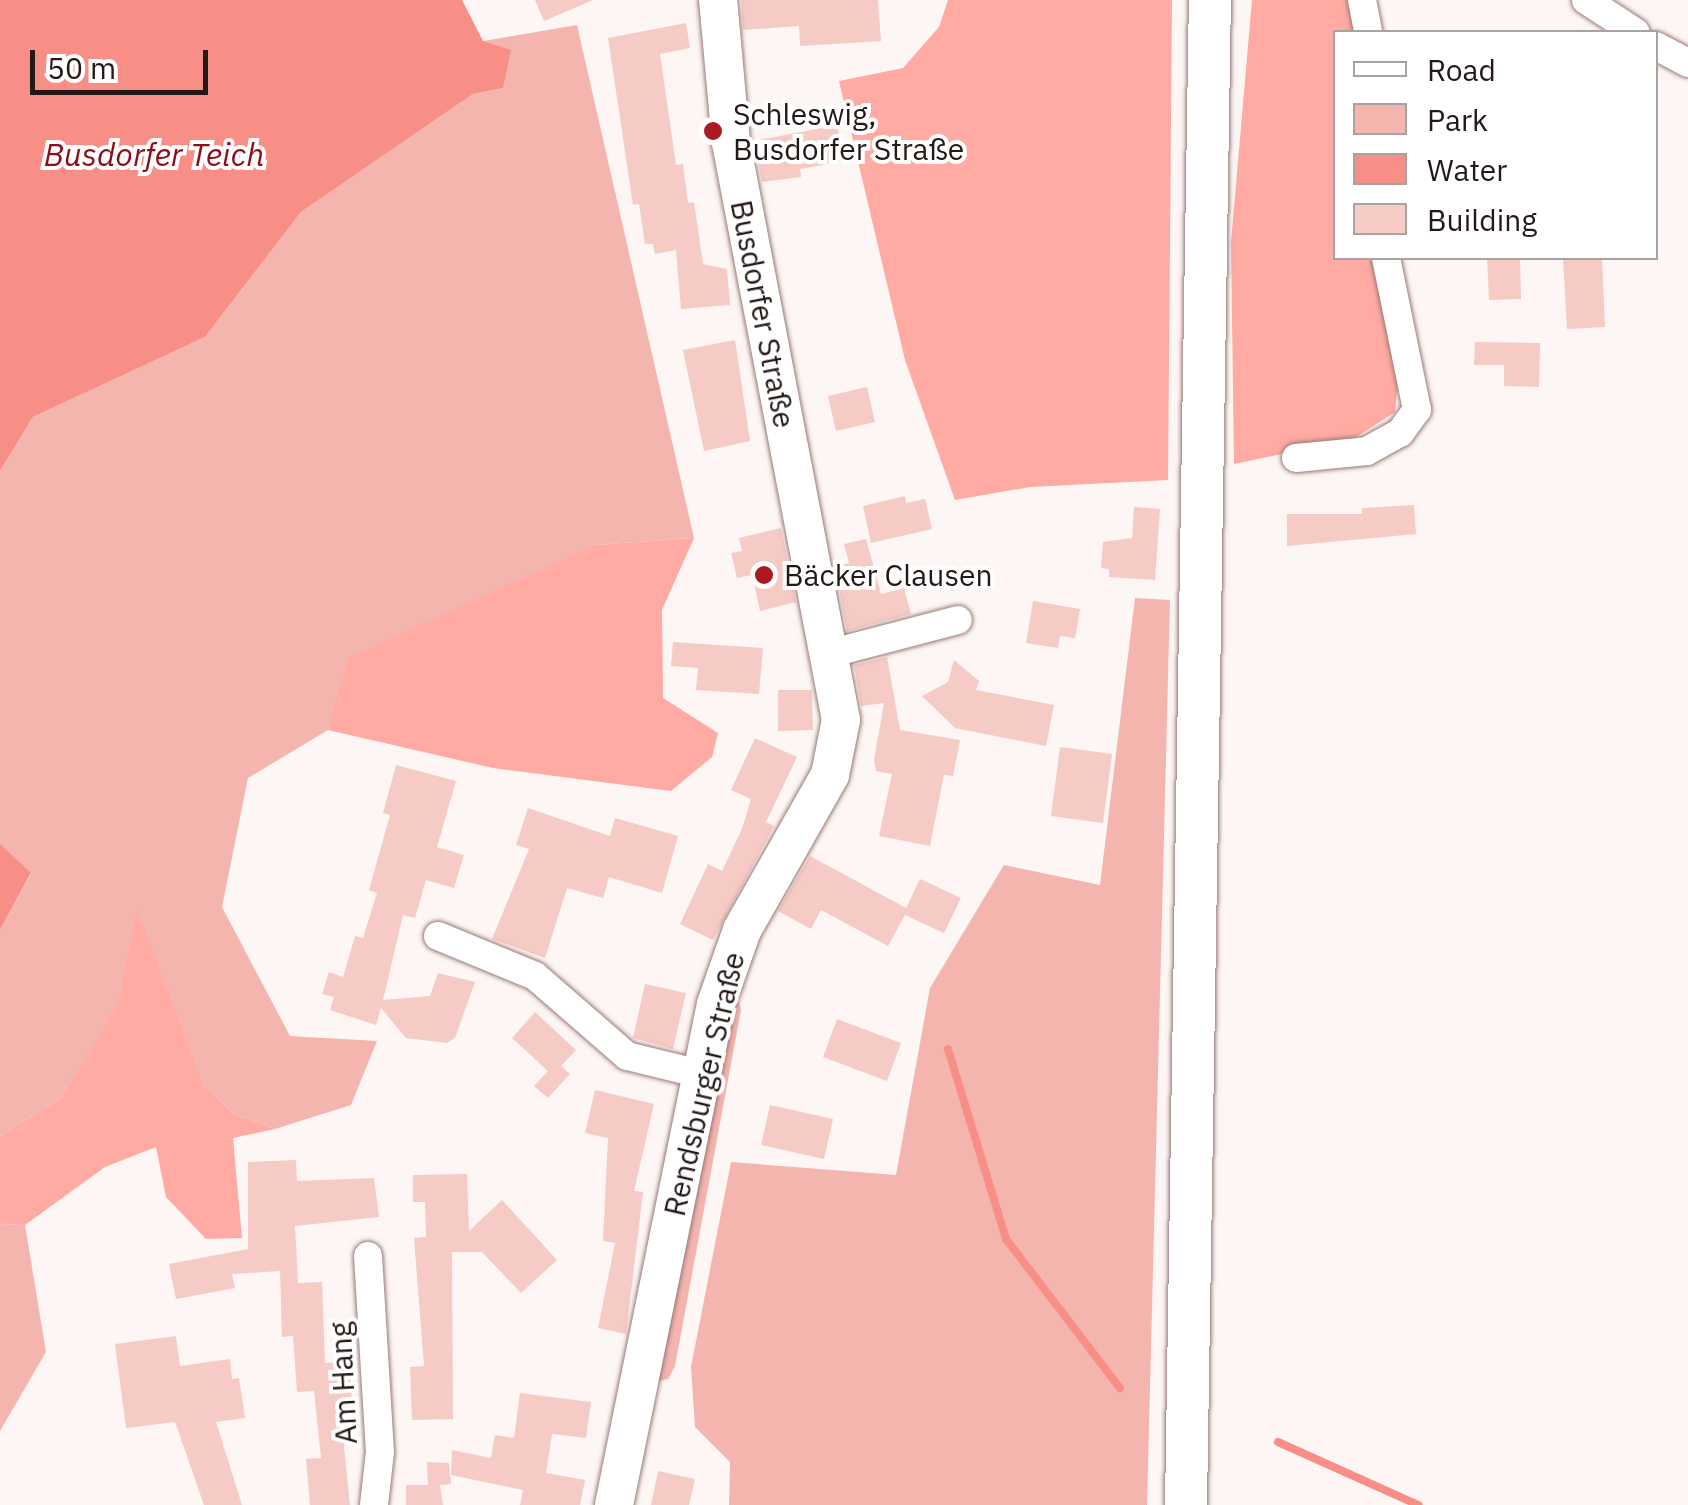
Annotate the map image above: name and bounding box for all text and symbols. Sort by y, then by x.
scale bar [35,30,212,92]
legend [1333,30,1658,260]
text: 50 m [47,48,116,87]
text: Road [1427,50,1496,89]
place label: Schleswig, Busdorfer Straße [733,96,964,166]
text: Park [1427,100,1488,139]
marker: Schleswig, Busdorfer Straße [702,120,724,142]
water label: Busdorfer Teich [44,135,264,173]
text: Water [1427,150,1507,189]
street label: Busdorfer Straße [723,197,803,431]
text: Building [1427,200,1537,239]
place label: Bäcker Clausen [784,557,993,593]
marker: Bäcker Clausen [753,564,775,586]
street label: Rendsburger Straße [656,949,752,1219]
street label: Am Hang [322,1321,364,1445]

